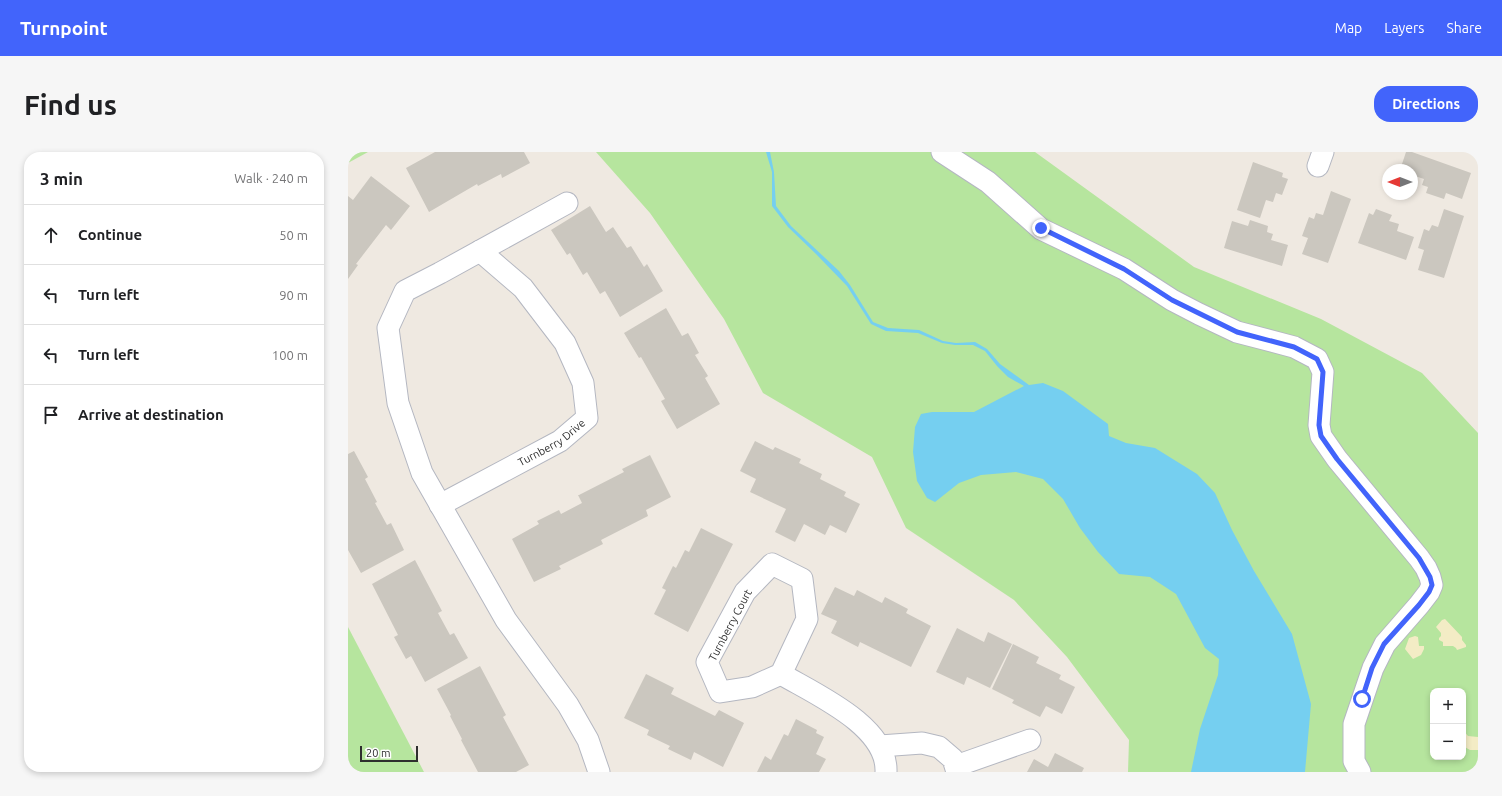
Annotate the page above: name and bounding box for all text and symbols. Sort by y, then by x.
text: Turnpoint [20,17,108,39]
text: Map [1335,20,1362,36]
text: Layers [1384,20,1424,36]
text: Share [1446,20,1482,36]
button: Directions [1374,86,1478,122]
text: Find us [24,89,117,120]
north arrow [1382,164,1418,200]
text: 3 min [40,169,83,188]
text: Walk · 240 m [234,171,308,185]
route end [1032,219,1050,237]
icon: ahead [40,224,62,246]
text: Continue [78,226,142,243]
text: 50 m [279,228,308,242]
icon: left [40,284,62,306]
text: Turn left [78,286,139,303]
text: 90 m [279,288,308,302]
icon: left [40,344,62,366]
text: Turn left [78,346,139,363]
text: 100 m [272,348,308,362]
icon: arrive [40,404,62,426]
text: Arrive at destination [78,406,224,423]
street label: Turnberry Drive [516,416,587,468]
street label: Turnberry Court [706,587,754,663]
map controls [1430,688,1466,760]
button: + [1430,688,1466,724]
route start [1353,690,1371,708]
button: − [1430,724,1466,760]
scale bar [360,744,418,763]
text: 20 m [366,747,390,759]

